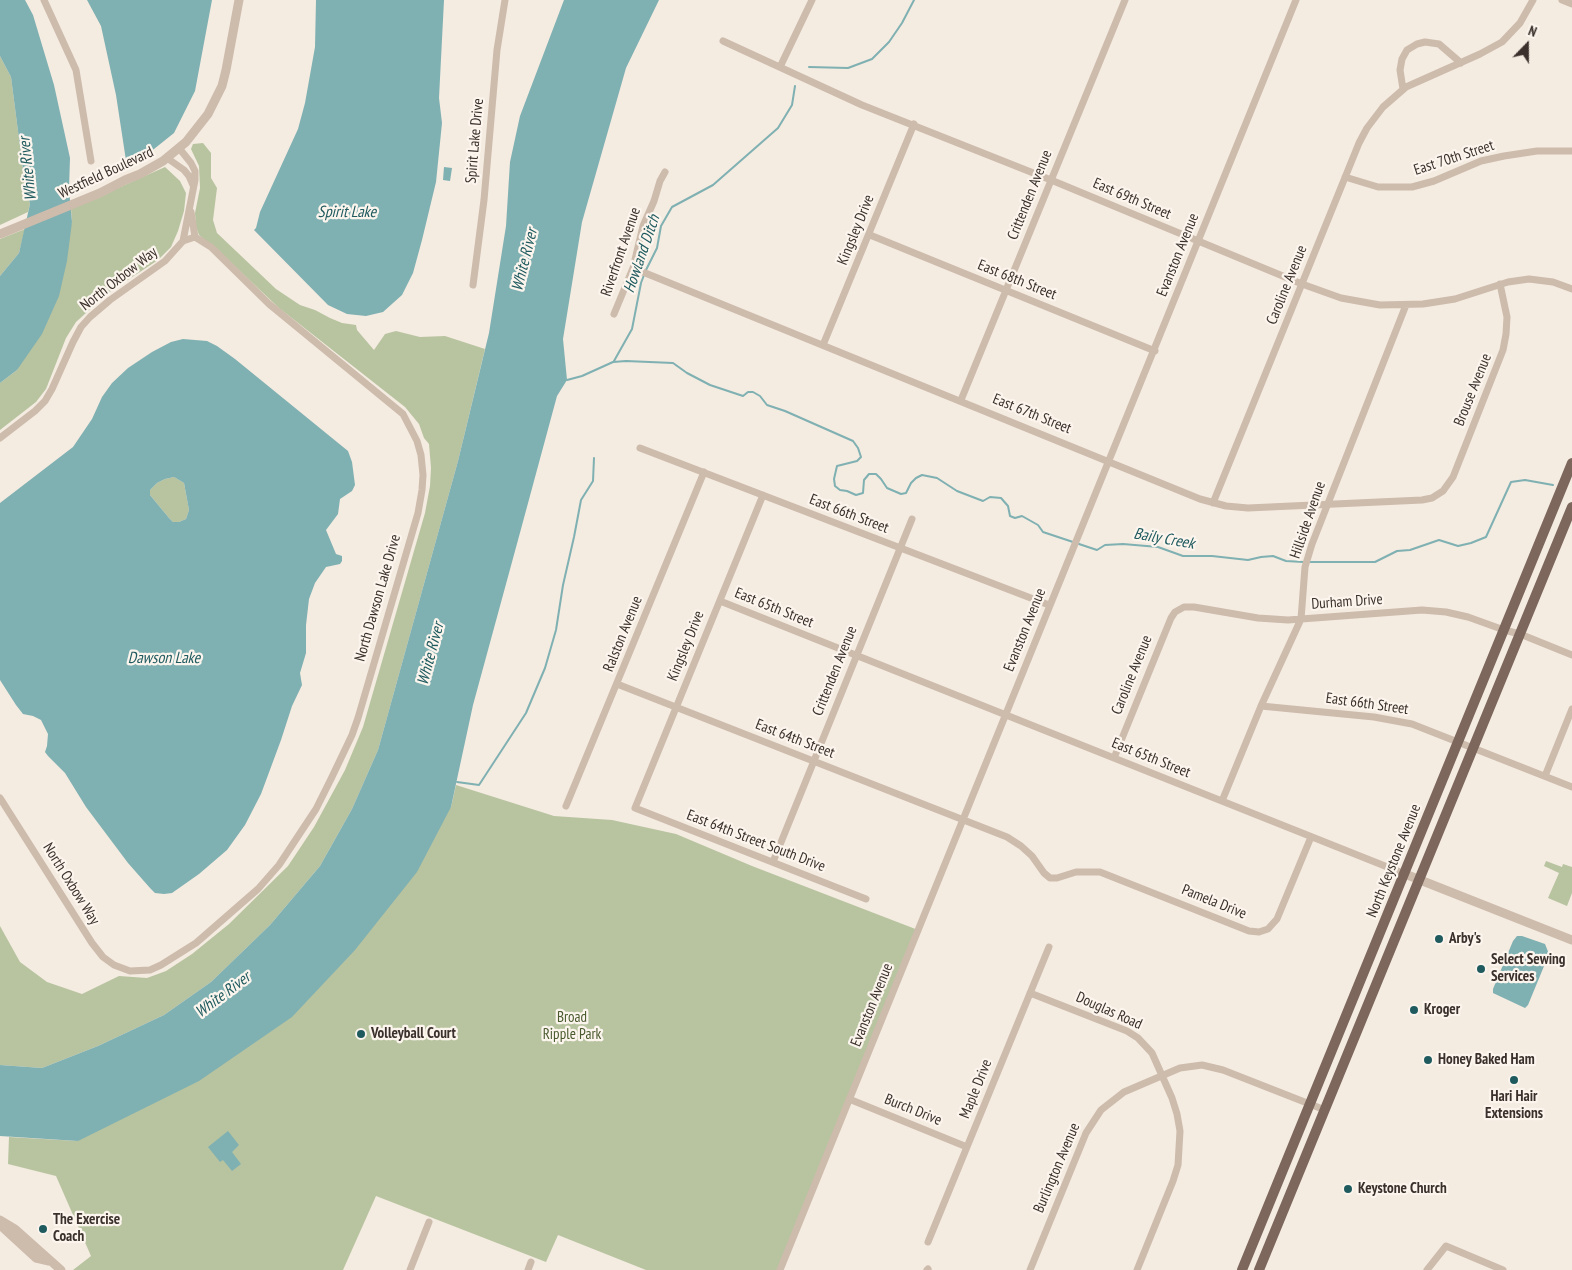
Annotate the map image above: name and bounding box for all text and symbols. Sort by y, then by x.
north arrow [1502,20,1552,70]
text: N [1526,21,1539,41]
street label: Spirit Lake Drive [462,98,488,184]
water label: White River [15,136,41,202]
street label: East 70th Street [1412,137,1496,179]
street label: Westfield Boulevard [56,143,156,203]
street label: Crittenden Avenue [1004,147,1056,243]
street label: East 69th Street [1090,174,1174,224]
street label: Kingsley Drive [834,192,878,268]
water label: Spirit Lake [318,202,376,222]
street label: Riverfront Avenue [597,205,645,299]
street label: Evanston Avenue [1153,211,1203,299]
water label: Howland Ditch [620,213,664,295]
water label: White River [508,227,542,293]
street label: North Oxbow Way [77,243,161,315]
street label: Caroline Avenue [1263,243,1311,327]
street label: East 68th Street [975,256,1059,304]
street label: Brouse Avenue [1450,351,1496,429]
street label: East 67th Street [990,390,1074,438]
street label: Hillside Avenue [1286,479,1330,561]
street label: East 66th Street [807,491,891,537]
water label: Baily Creek [1132,524,1196,554]
street label: North Dawson Lake Drive [351,532,405,664]
street label: East 65th Street [732,584,816,632]
street label: Evanston Avenue [1000,586,1050,674]
street label: Durham Drive [1311,591,1383,613]
street label: Ralston Avenue [600,594,646,674]
street label: Kingsley Drive [664,608,708,684]
water label: White River [413,621,449,687]
street label: Crittenden Avenue [809,623,861,719]
street label: Caroline Avenue [1108,633,1156,717]
water label: Dawson Lake [128,648,200,668]
street label: East 66th Street [1325,689,1409,719]
street label: East 64th Street [753,716,837,762]
street label: East 65th Street [1109,734,1193,782]
street label: North Keystone Avenue [1363,802,1425,920]
street label: East 64th Street South Drive [684,806,828,876]
street label: North Oxbow Way [39,840,103,928]
street label: Pamela Drive [1179,881,1249,923]
place label: Arby's [1449,930,1481,948]
marker: Arby's [1433,933,1445,945]
place label: Select Sewing Services [1491,951,1565,986]
street label: Evanston Avenue [847,961,897,1049]
marker: Select Sewing Services [1475,963,1487,975]
water label: White River [192,968,254,1022]
street label: Douglas Road [1073,988,1145,1034]
place label: Kroger [1424,1001,1460,1019]
marker: Kroger [1408,1004,1420,1016]
park label: Broad Ripple Park [543,1009,601,1044]
place label: Volleyball Court [371,1025,456,1043]
marker: Volleyball Court [355,1028,367,1040]
place label: Honey Baked Ham [1438,1051,1535,1069]
marker: Honey Baked Ham [1422,1054,1434,1066]
street label: Maple Drive [956,1057,996,1121]
marker: Hari Hair Extensions [1508,1074,1520,1086]
place label: Hari Hair Extensions [1485,1088,1543,1123]
street label: Burch Drive [882,1090,944,1130]
street label: Burlington Avenue [1030,1120,1084,1216]
place label: Keystone Church [1358,1180,1447,1198]
marker: Keystone Church [1342,1183,1354,1195]
place label: The Exercise Coach [53,1211,120,1246]
marker: The Exercise Coach [37,1223,49,1235]

